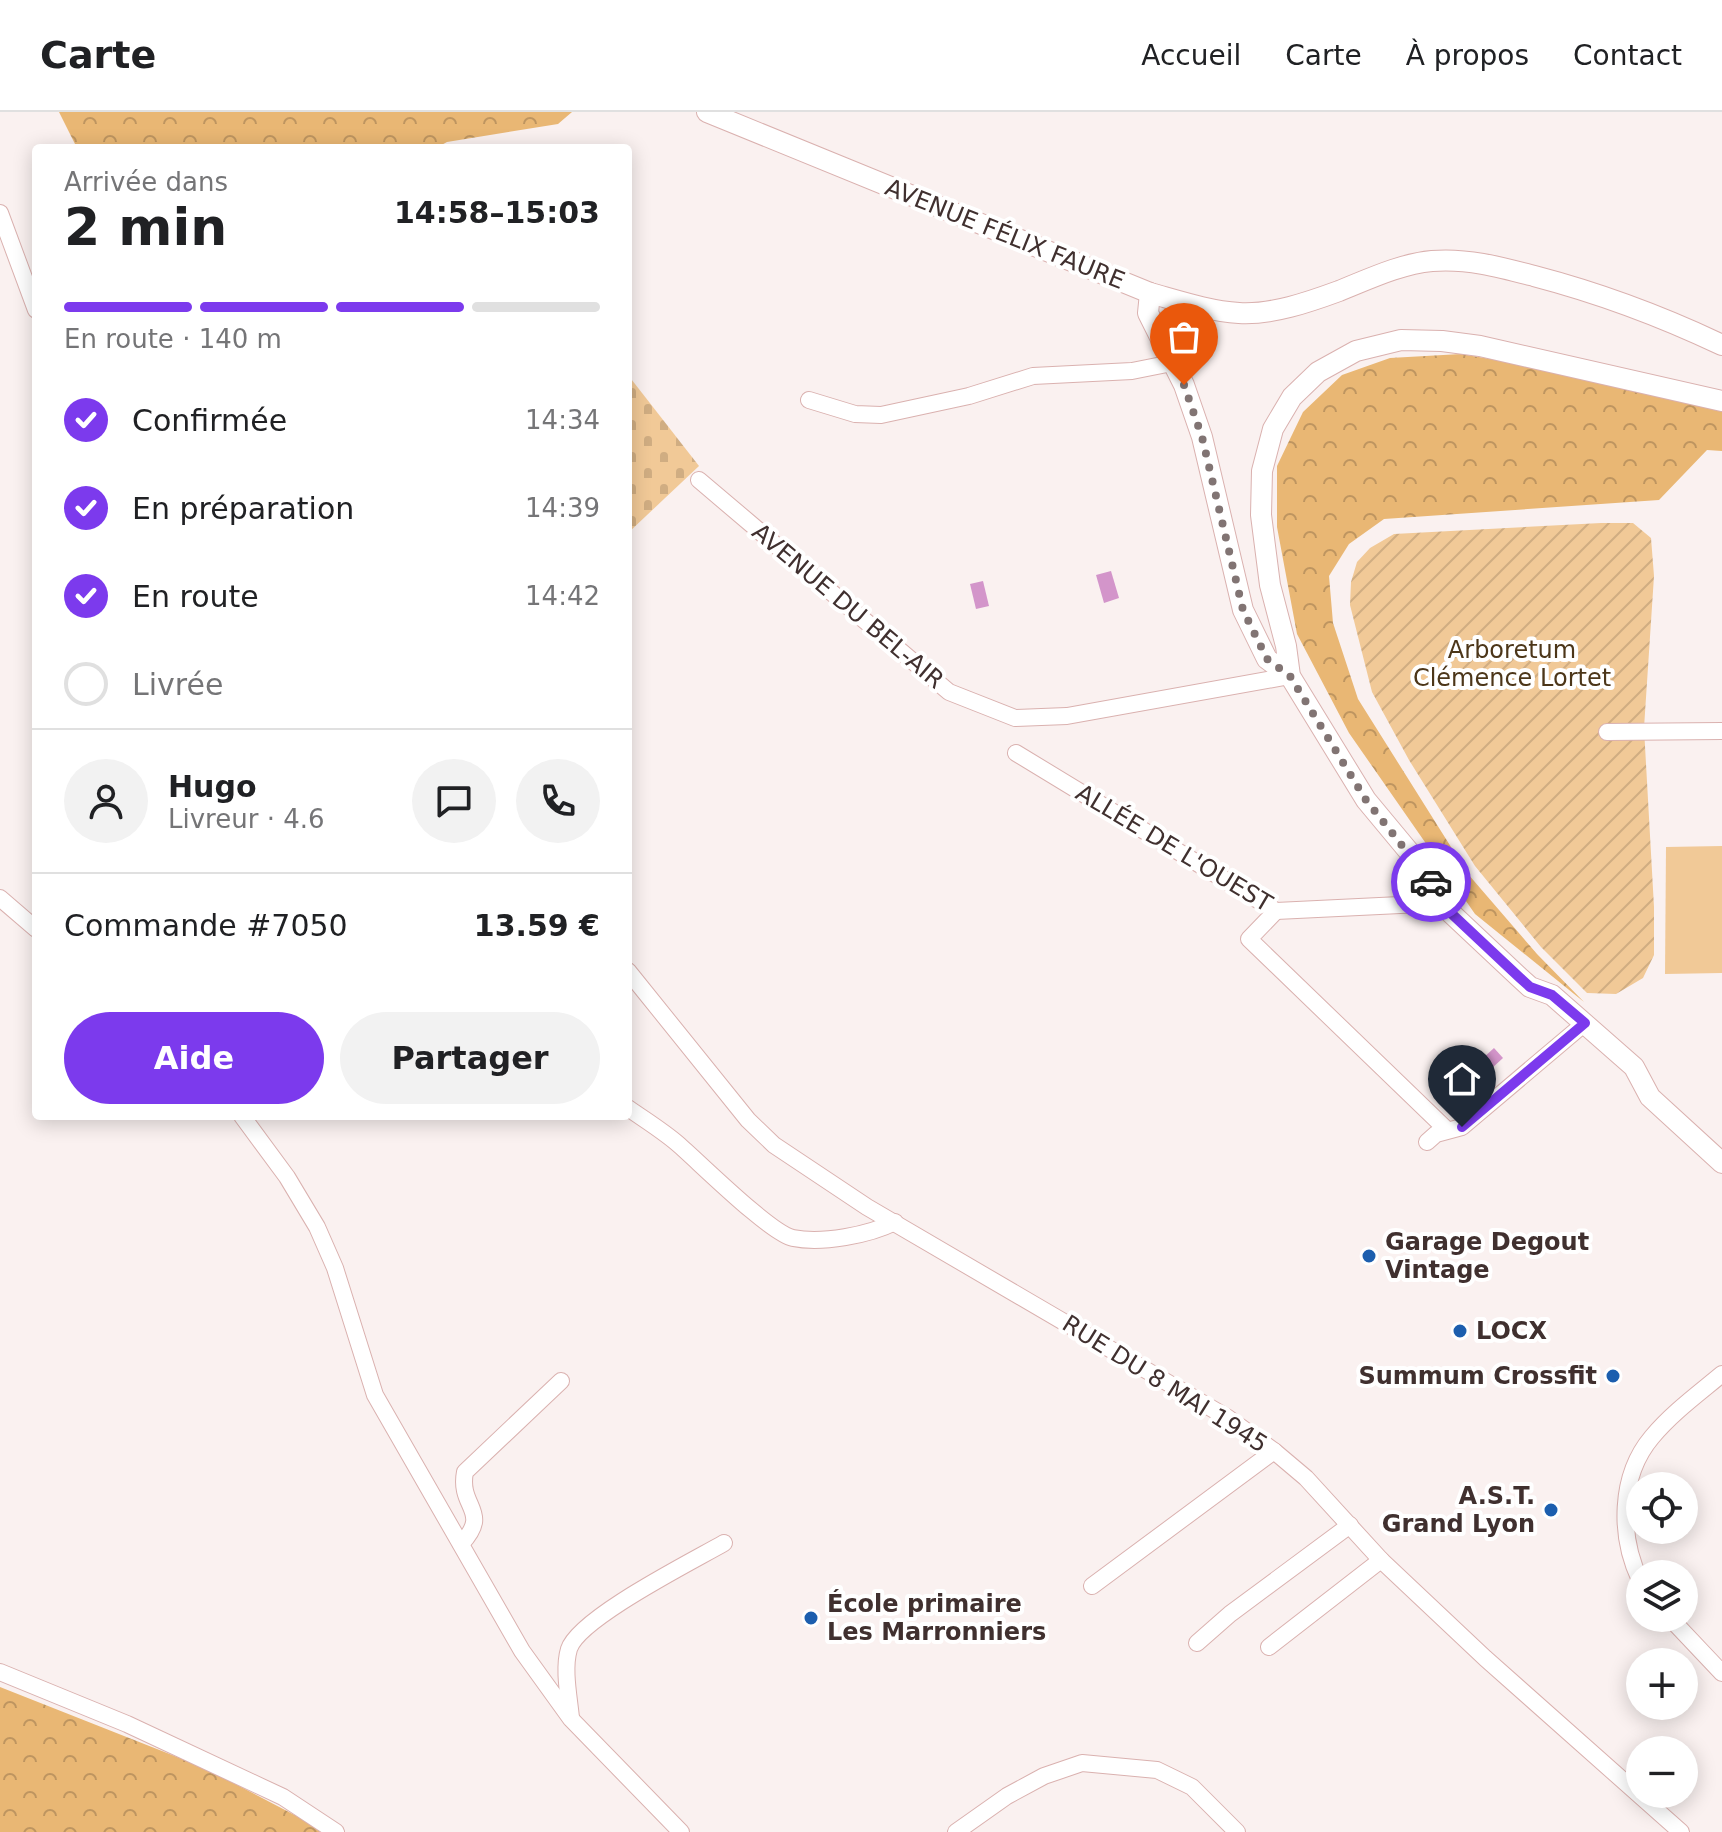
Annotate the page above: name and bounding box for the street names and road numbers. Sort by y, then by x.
street label: AVENUE FÉLIX FAURE [881,172,1129,295]
street label: AVENUE DU BEL-AIR [747,518,949,694]
street label: ALLÉE DE L'OUEST [1071,777,1278,918]
street label: RUE DU 8 MAI 1945 [1057,1309,1273,1459]

